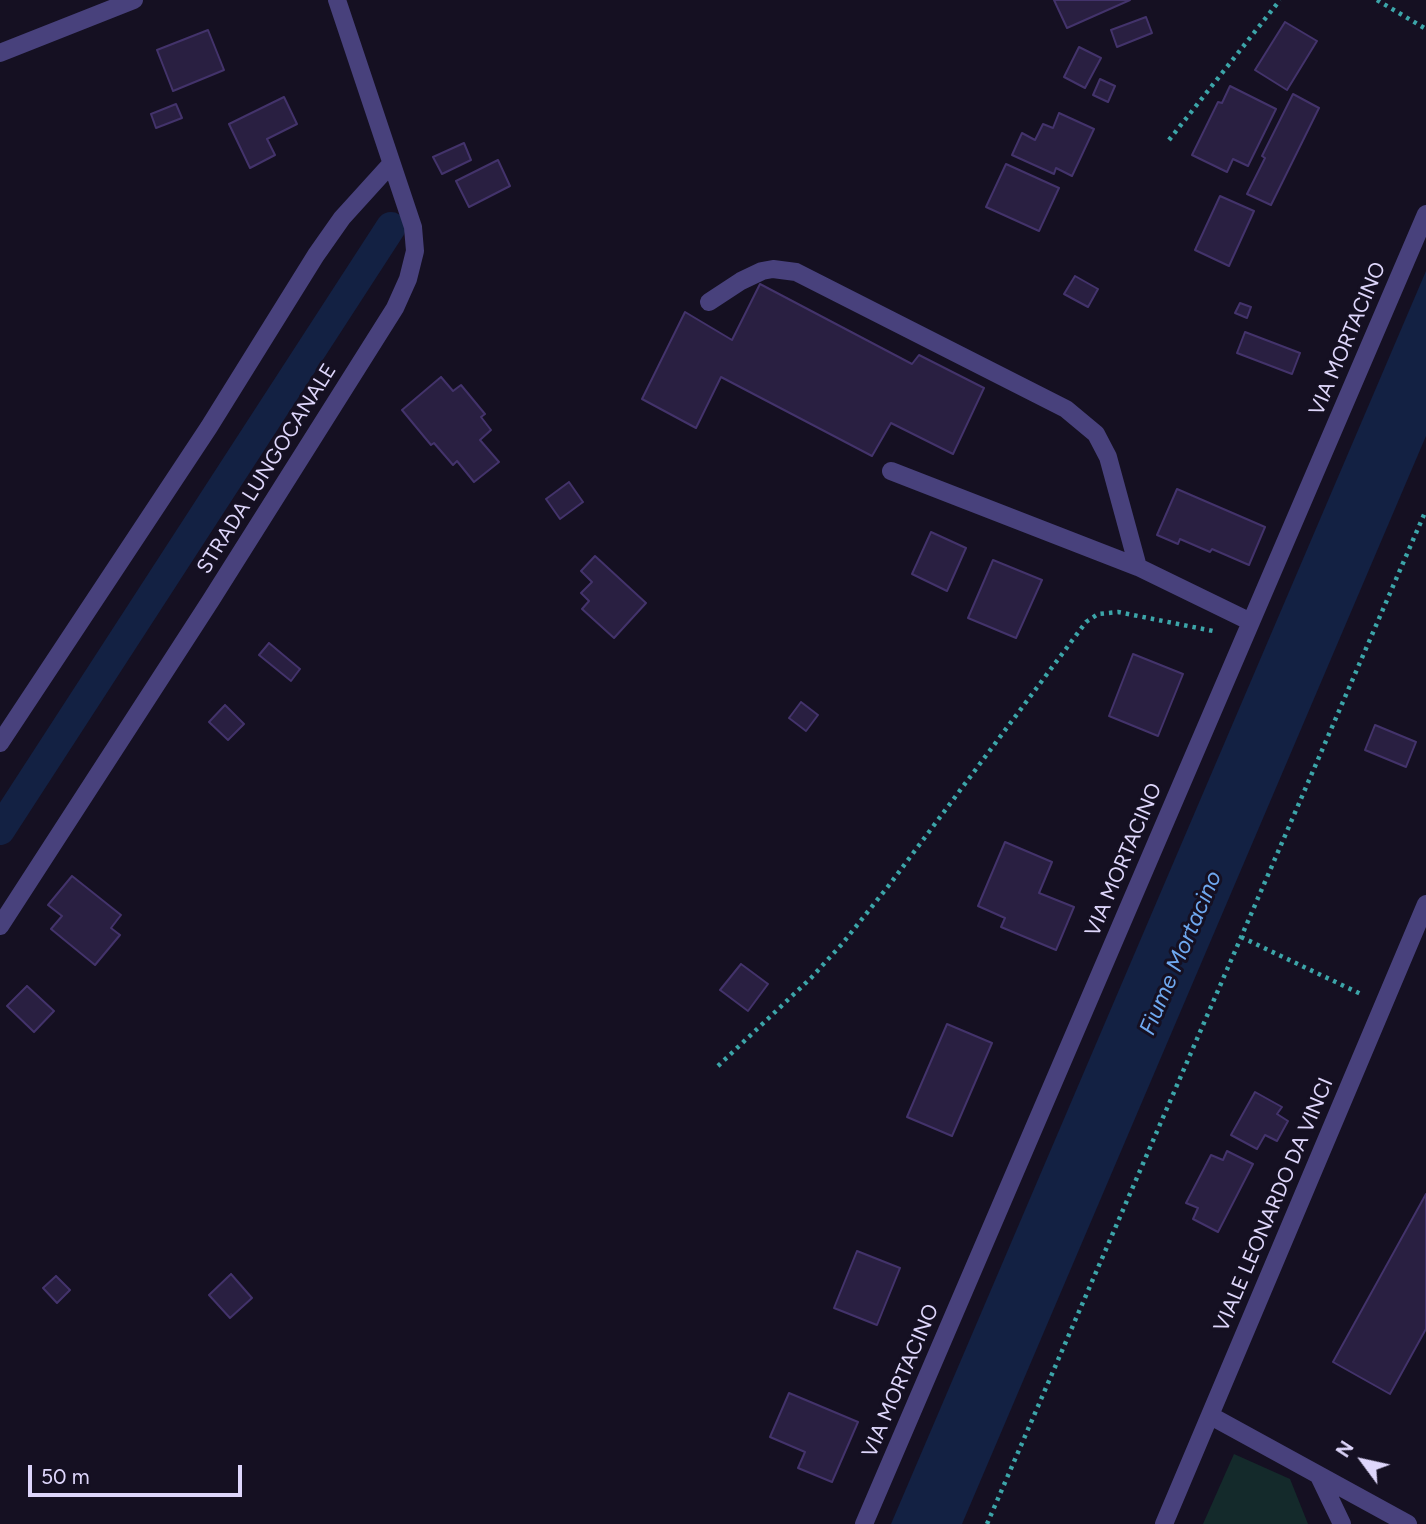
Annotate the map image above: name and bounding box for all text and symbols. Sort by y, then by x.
street label: VIA MORTACINO [1304,259,1392,419]
street label: STRADA LUNGOCANALE [192,359,342,579]
street label: VIA MORTACINO [1080,780,1168,940]
water label: Fiume Mortacino [1134,867,1228,1039]
street label: VIALE LEONARDO DA VINCI [1209,1074,1339,1336]
street label: VIA MORTACINO [857,1301,945,1461]
north arrow [1328,1426,1398,1496]
text: N [1331,1437,1359,1462]
scale bar [32,1450,245,1494]
text: 50 m [41,1464,90,1489]

